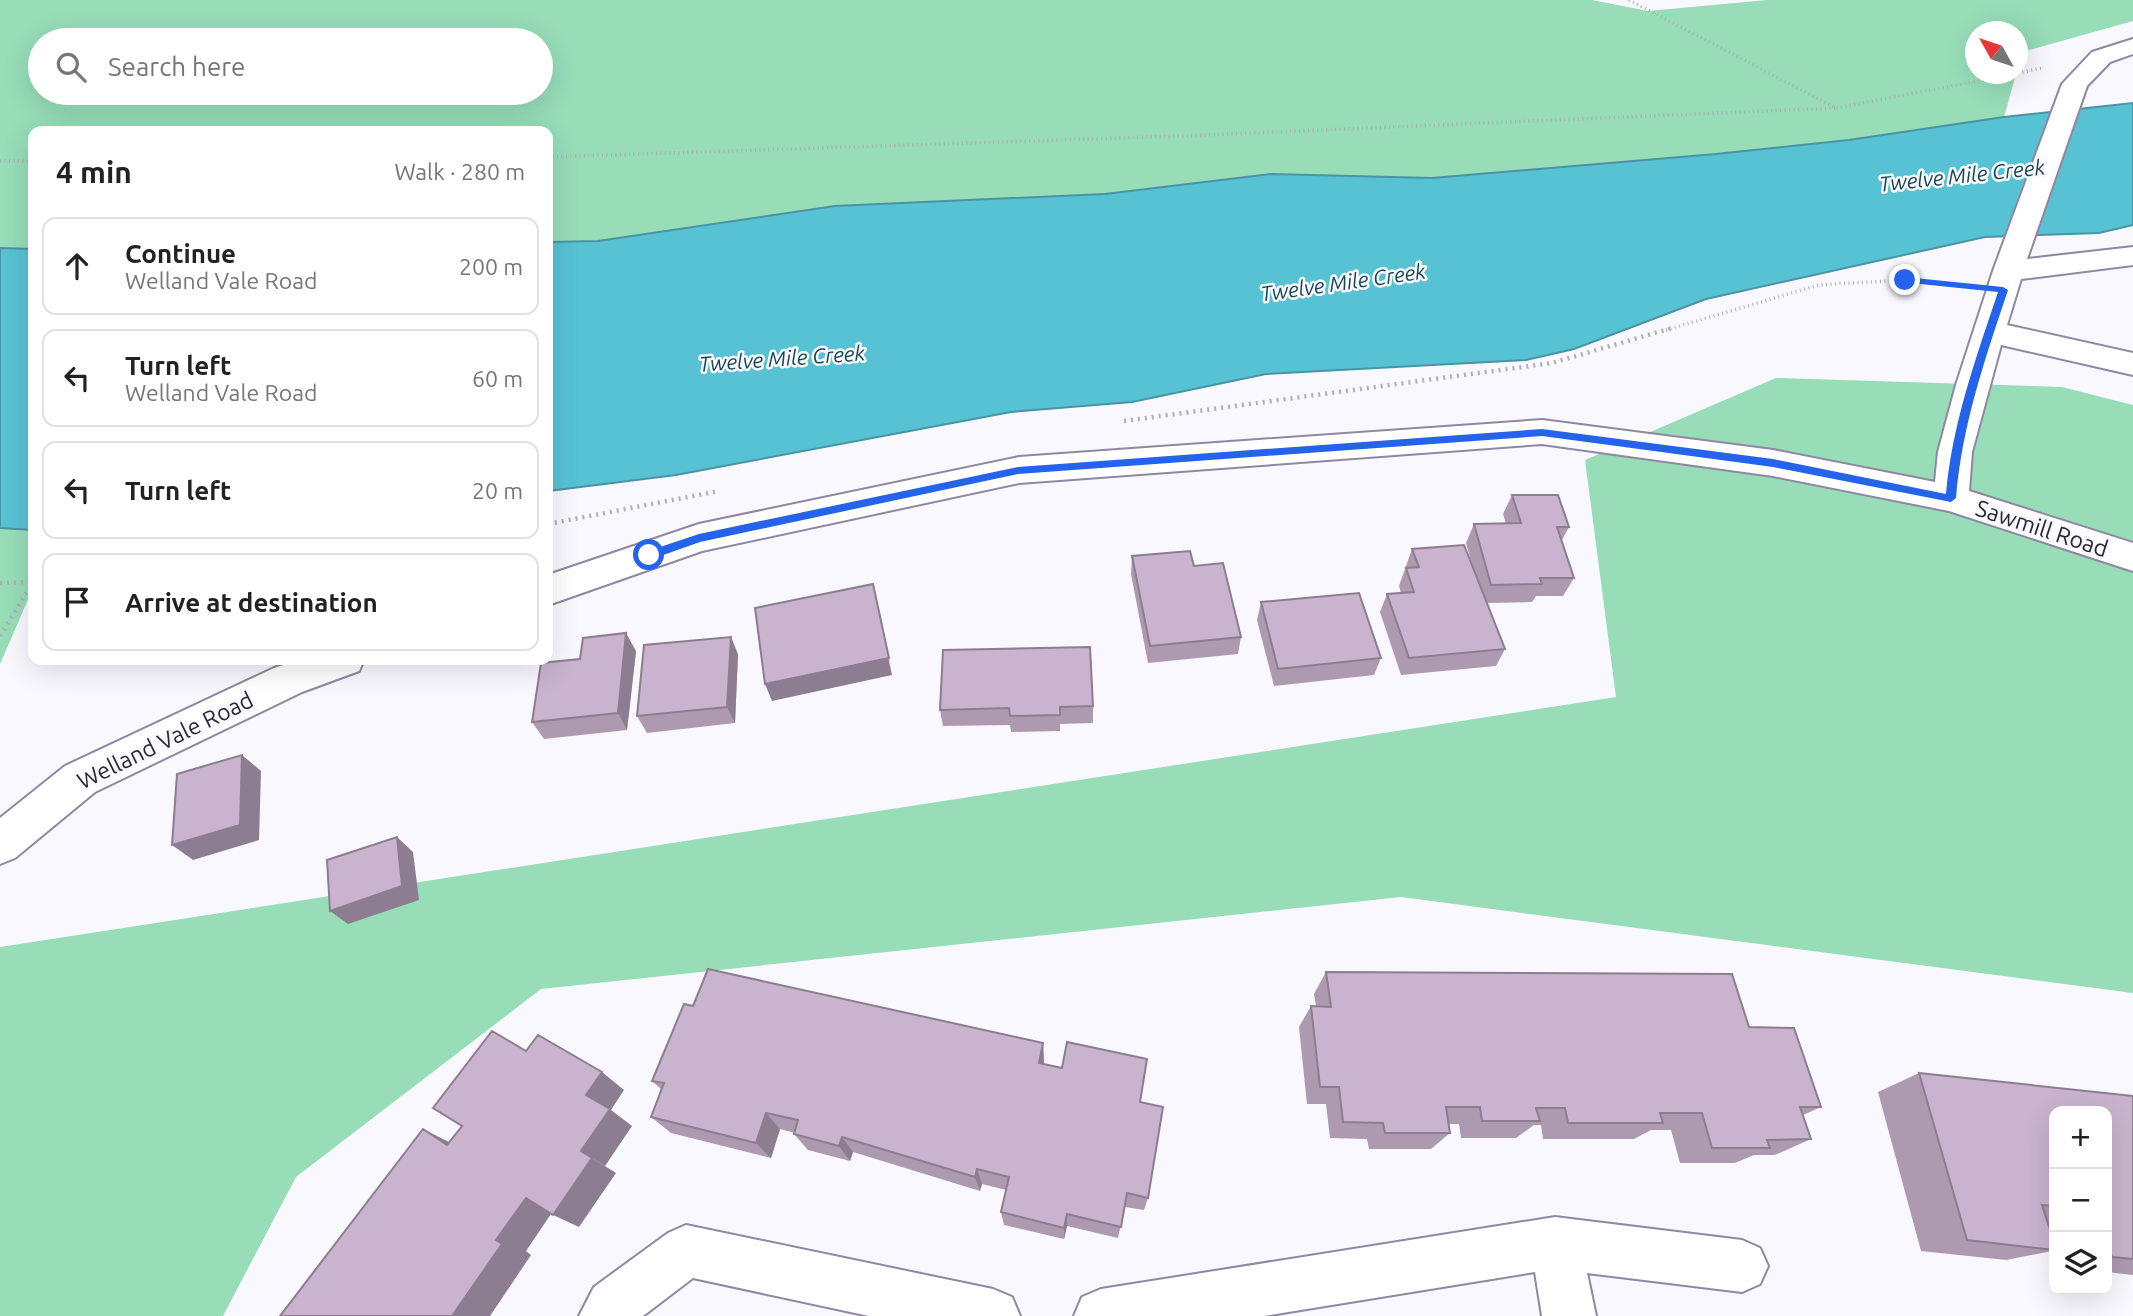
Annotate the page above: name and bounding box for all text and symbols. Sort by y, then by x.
north arrow [1965,21,2028,84]
search box [28,28,553,105]
icon: search [52,48,90,86]
text: Search here [108,52,245,81]
water label: Twelve Mile Creek [1878,154,2046,196]
text: 4 min [56,155,132,189]
text: Walk · 280 m [394,159,525,184]
text: Continue [125,239,236,268]
icon: ahead [58,247,96,285]
text: 200 m [459,254,523,279]
water label: Twelve Mile Creek [1259,259,1427,305]
route end [1889,264,1920,295]
text: Welland Vale Road [125,268,317,293]
water label: Twelve Mile Creek [698,340,866,376]
text: Turn left [125,351,231,380]
icon: left [58,359,96,397]
text: 60 m [472,366,523,391]
text: Welland Vale Road [125,380,317,405]
icon: left [58,471,96,509]
text: Turn left [125,476,231,505]
text: 20 m [472,478,523,503]
street label: Sawmill Road [1973,495,2111,561]
route start [633,539,664,570]
icon: arrive [58,583,96,621]
text: Arrive at destination [125,588,378,617]
street label: Welland Vale Road [73,687,257,793]
map controls [2049,1106,2112,1295]
button: + [2049,1106,2112,1169]
button: − [2049,1169,2112,1232]
button: layers [2049,1232,2112,1295]

